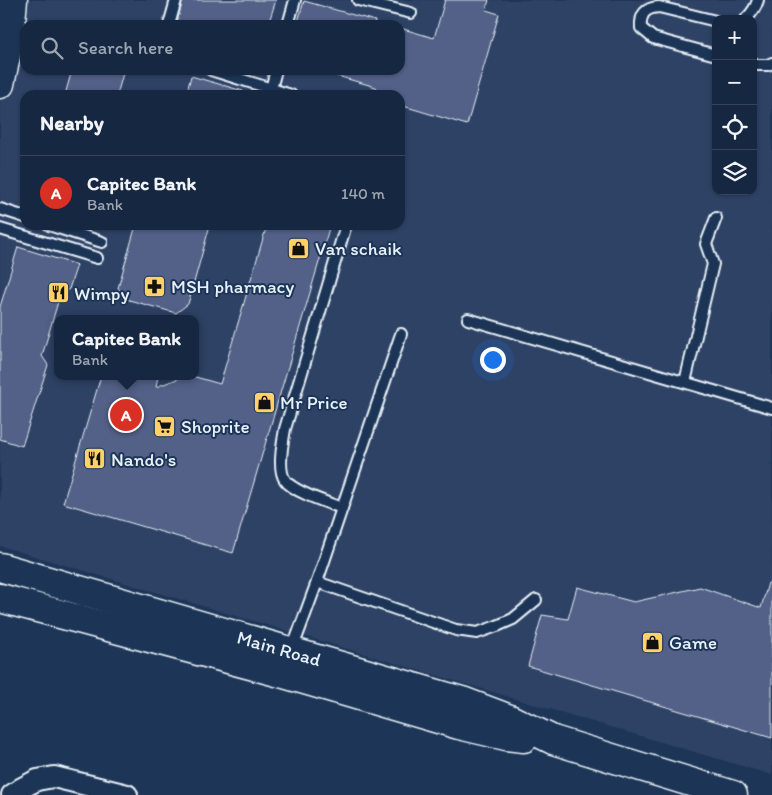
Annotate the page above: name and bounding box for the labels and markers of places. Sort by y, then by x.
shop icon: Van schaik [287,236,311,260]
place label: Van schaik [315,237,402,260]
pharmacy icon: MSH pharmacy [143,274,167,298]
place label: MSH pharmacy [171,275,294,298]
restaurant icon: Wimpy [46,281,70,305]
place label: Wimpy [74,282,129,305]
shop icon: Mr Price [252,390,276,414]
place label: Mr Price [280,391,348,414]
pin: A [110,396,142,434]
supermarket icon: Shoprite [153,414,177,438]
place label: Shoprite [181,415,250,438]
restaurant icon: Nando's [83,447,107,471]
place label: Nando's [111,448,176,471]
shop icon: Game [641,630,665,654]
place label: Game [669,631,717,654]

